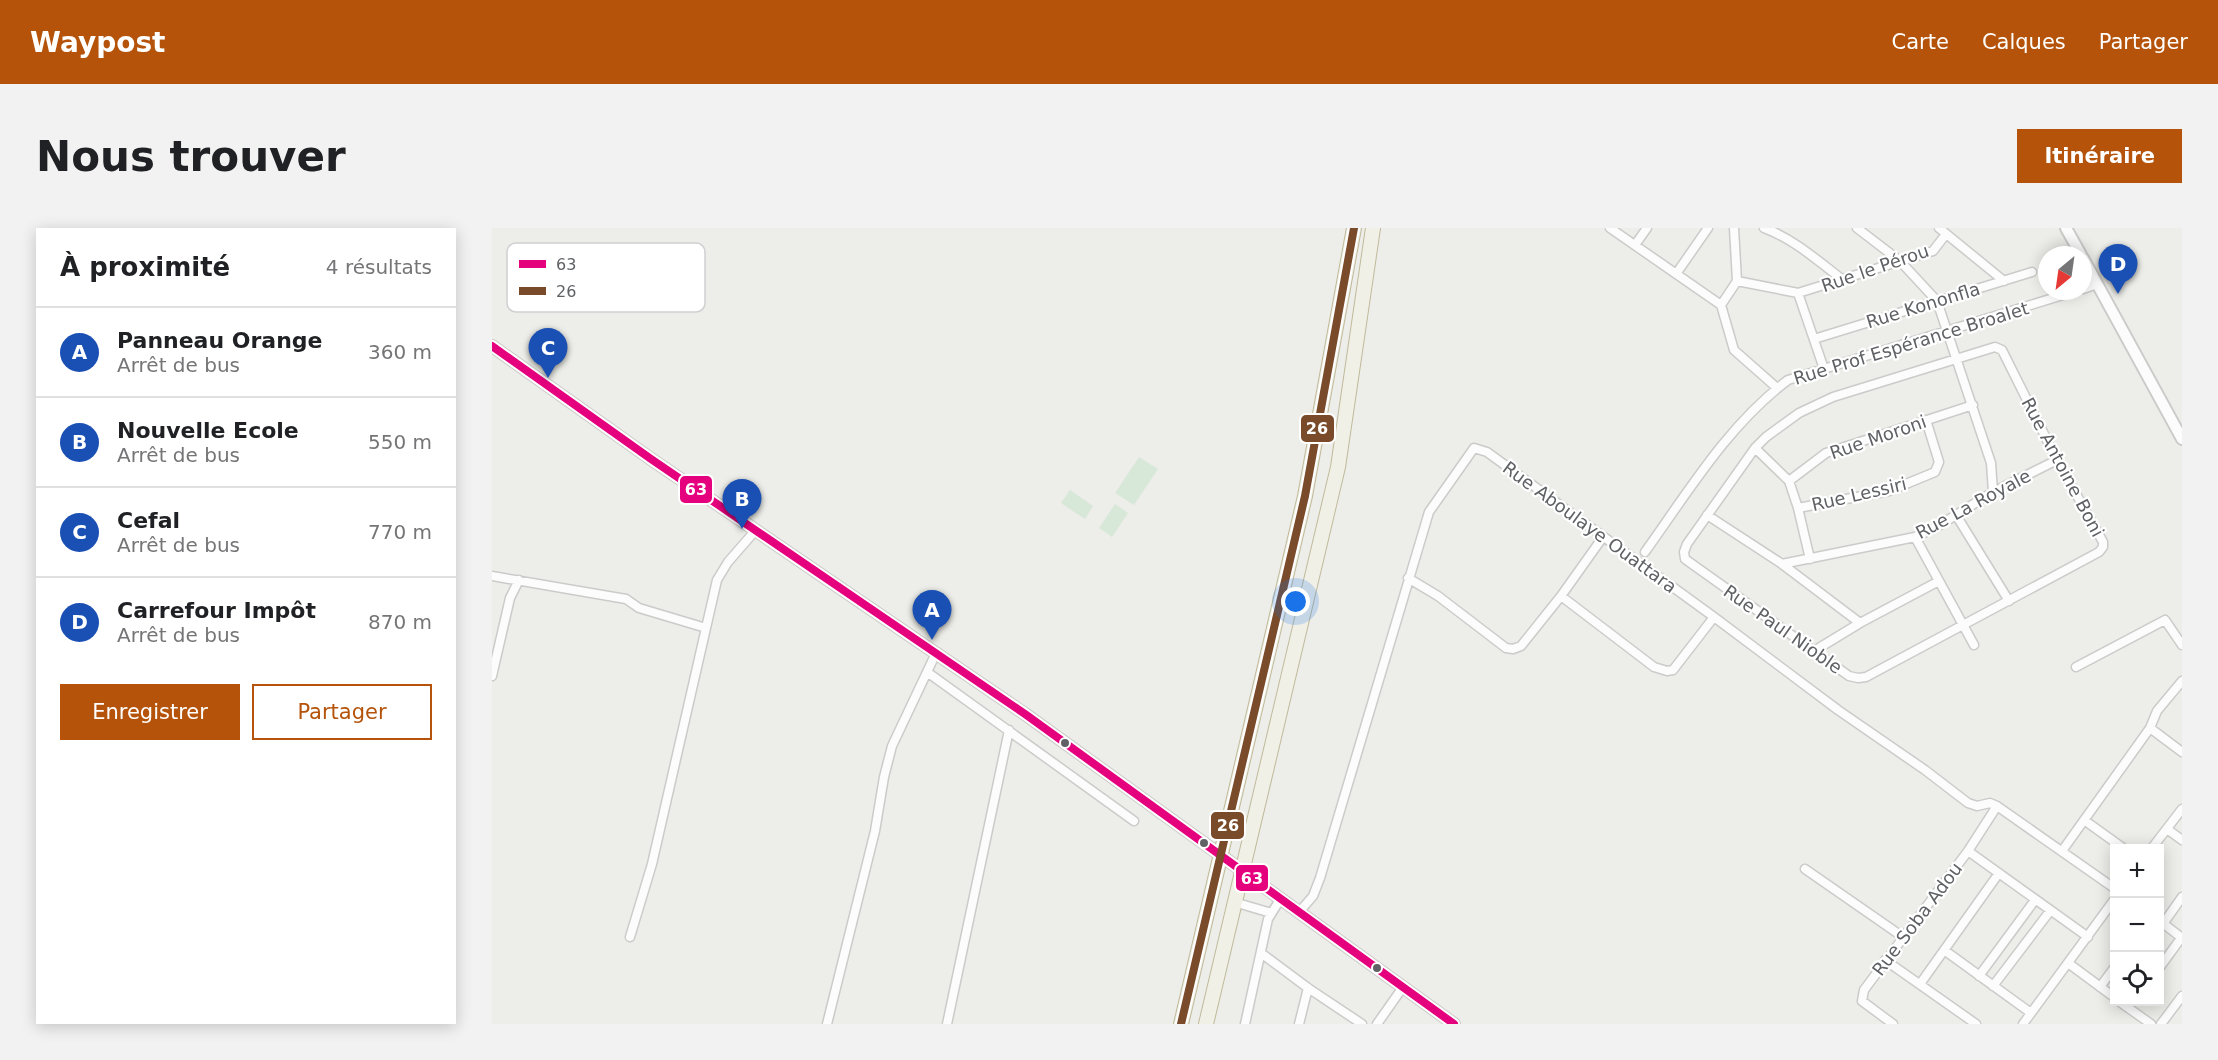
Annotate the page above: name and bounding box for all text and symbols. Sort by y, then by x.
text: Waypost [30,26,166,59]
text: Carte [1892,30,1949,54]
text: Calques [1982,30,2066,54]
text: Partager [2099,30,2188,54]
button: Itinéraire [2017,129,2182,183]
text: Nous trouver [36,132,346,181]
street label: Rue le Pérou [1818,240,1932,296]
legend [507,243,705,312]
pin: D [2098,244,2138,294]
north arrow [2038,246,2092,300]
text: À proximité [60,252,230,282]
text: 4 résultats [326,255,432,279]
text: 63 [556,255,576,274]
street label: Rue Kononfla [1863,278,1983,332]
text: 26 [556,282,576,301]
street label: Rue Prof Espérance Broalet [1791,297,2031,389]
text: Panneau Orange [117,328,323,353]
pin: C [528,328,568,378]
text: A [72,340,87,364]
text: 360 m [368,340,432,364]
text: Arrêt de bus [117,353,240,377]
street label: Rue Antoine Boni [2017,394,2109,540]
street label: Rue Moroni [1827,411,1929,463]
line badge: 26 [1300,414,1335,443]
text: Nouvelle Ecole [117,418,299,443]
text: 26 [1306,419,1328,438]
text: B [72,430,87,454]
text: 550 m [368,430,432,454]
text: Arrêt de bus [117,443,240,467]
street label: Rue Aboulaye Ouattara [1499,457,1681,597]
street label: Rue La Royale [1912,465,2034,543]
street label: Rue Lessiri [1809,473,1909,515]
line badge: 63 [679,475,713,504]
text: 63 [685,480,707,499]
pin: B [722,480,762,529]
text: Cefal [117,508,180,533]
text: C [72,520,87,544]
text: 770 m [368,520,432,544]
text: Arrêt de bus [117,533,240,557]
street label: Rue Paul Nioble [1720,580,1846,678]
your location [1281,587,1310,616]
pin: A [912,590,952,640]
text: Carrefour Impôt [117,598,316,623]
text: D [71,610,88,634]
text: 870 m [368,610,432,634]
text: Arrêt de bus [117,623,240,647]
button: Enregistrer [60,684,240,740]
button: Partager [252,684,432,740]
unlabelled marker [1059,737,1071,749]
line badge: 26 [1210,811,1245,840]
text: 26 [1217,816,1239,835]
unlabelled marker [1198,837,1210,849]
map controls [2110,844,2164,1006]
button: + [2110,844,2164,898]
street label: Rue Soba Adou [1868,858,1966,980]
line badge: 63 [1235,864,1269,892]
text: 63 [1241,869,1263,888]
button: − [2110,898,2164,952]
button: locate [2110,952,2164,1006]
unlabelled marker [1371,962,1383,974]

